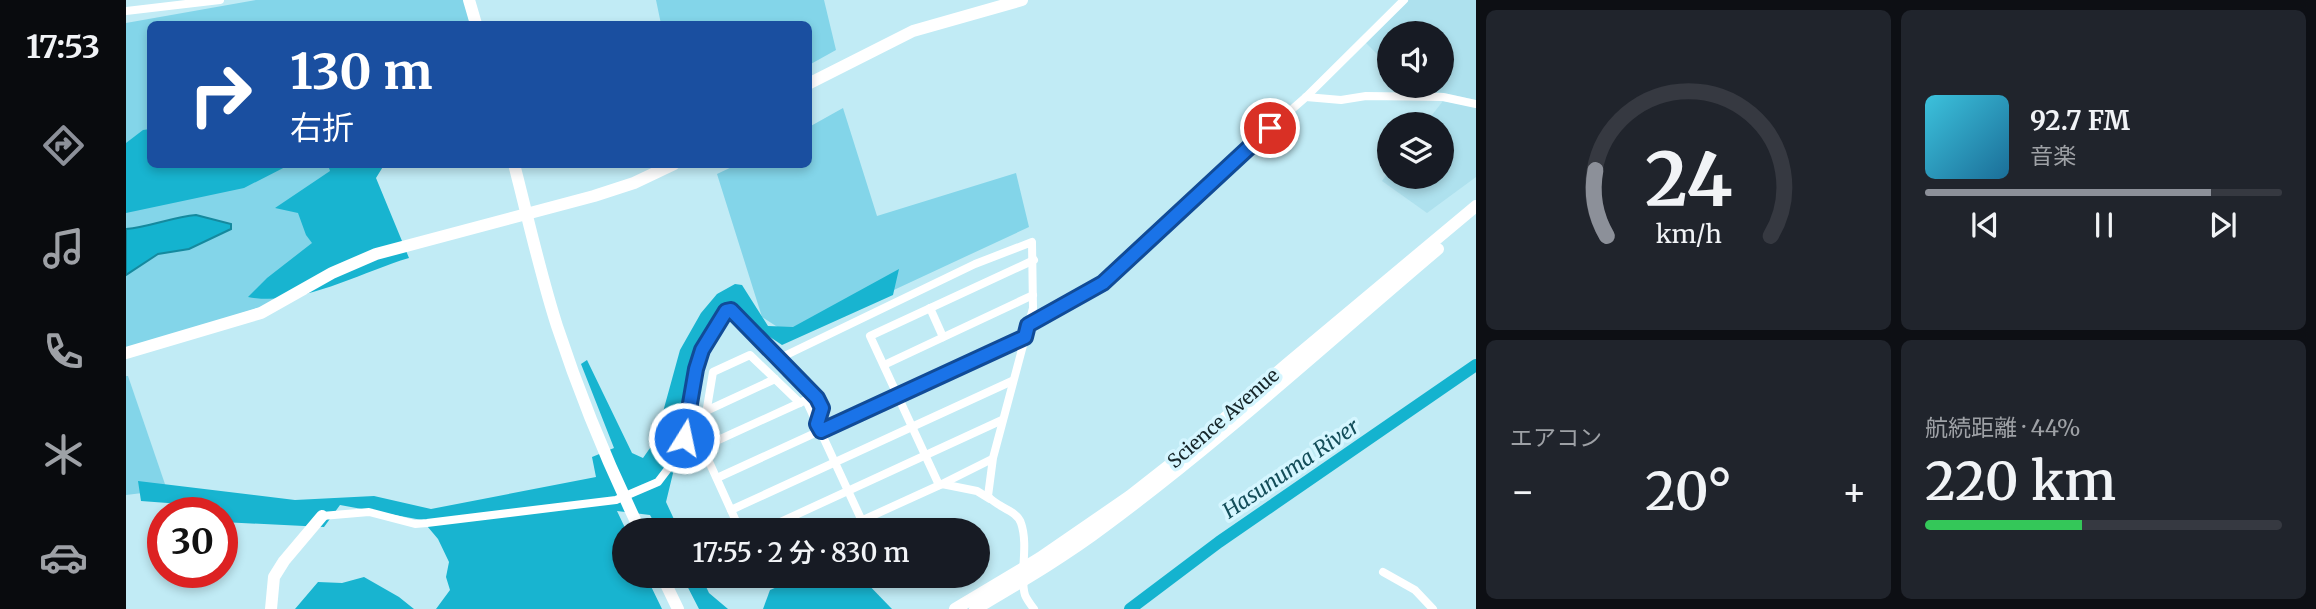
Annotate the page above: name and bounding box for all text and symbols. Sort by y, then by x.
map controls [1377,21,1454,189]
button: sound [1377,21,1454,98]
text: 17:53 [26,27,100,67]
text: 130 m [290,41,433,102]
icon: right [175,49,266,140]
pin [1240,98,1300,158]
text: 92.7 FM [2030,104,2130,137]
text: 右折 [290,108,354,148]
icon: arrive [1251,109,1289,147]
button: layers [1377,112,1454,189]
icon: directions [39,121,88,170]
text: 24 [1645,134,1732,226]
text: 音楽 [2030,141,2076,170]
icon: previous [1966,206,2004,244]
icon: pause [2085,206,2123,244]
icon: next [2204,206,2242,244]
text: km/h [1655,218,1722,250]
icon: music [39,224,88,273]
icon: phone [39,327,88,376]
street label: Science Avenue [1162,363,1284,473]
position arrow [647,401,721,475]
water label: Hasunuma River [1216,413,1365,525]
text: 航続距離 · 44% [1925,413,2081,442]
text: エアコン [1510,423,1602,452]
icon: climate [39,430,88,479]
text: 220 km [1925,449,2116,514]
text: 20° [1645,459,1732,524]
text: − [1510,468,1535,515]
text: + [1842,468,1867,515]
speed limit sign: 30 [147,497,238,588]
icon: car [39,533,88,582]
text: 17:55 · 2 分 · 830 m [693,536,909,569]

